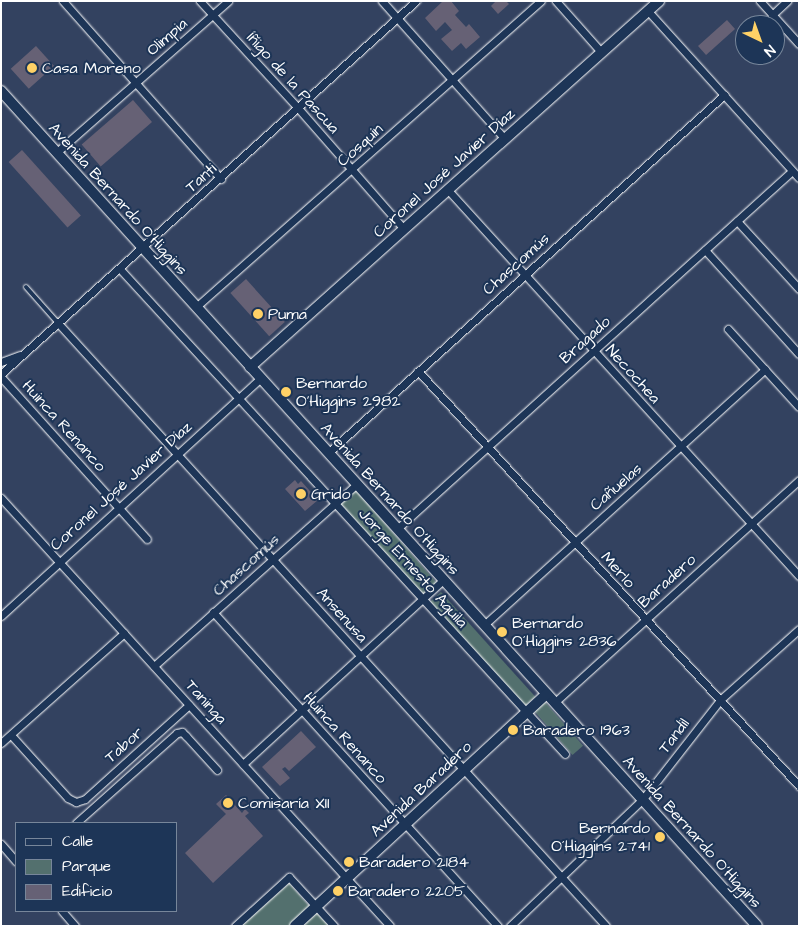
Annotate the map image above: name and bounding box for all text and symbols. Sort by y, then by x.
street label: Olimpia [143,14,191,60]
north arrow [735,15,785,65]
street label: Íñigo de la Pascua [243,28,343,138]
text: N [759,40,779,61]
place label: Casa Moreno [42,58,141,78]
marker: Casa Moreno [26,62,38,74]
street label: Coronel José Javier Díaz [369,104,519,242]
street label: Avenida Bernardo O'Higgins [45,119,191,279]
street label: Cosquín [333,119,387,171]
street label: Tanti [182,159,220,197]
street label: Chascomús [479,229,553,299]
place label: Puma [268,304,307,324]
marker: Puma [252,308,264,320]
street label: Bragado [556,312,614,368]
street label: Necochea [602,341,664,407]
place label: Bernardo O'Higgins 2982 [296,373,401,411]
street label: Huinca Renanco [18,376,110,476]
marker: Bernardo O'Higgins 2982 [280,386,292,398]
street label: Coronel José Javier Díaz [46,417,196,555]
street label: Avenida Bernardo O'Higgins [317,419,463,579]
street label: Cañuelas [586,459,646,515]
place label: Grido [311,484,351,504]
marker: Grido [295,488,307,500]
street label: Jorge Ernesto Aguila [354,504,472,632]
street label: Chascomús [209,530,283,600]
street label: Merlo [597,548,639,592]
street label: Baradero [634,550,700,612]
street label: Ansenusa [312,584,372,646]
place label: Bernardo O´Higgins 2836 [512,613,617,651]
marker: Bernardo O´Higgins 2836 [496,626,508,638]
street label: Taninga [181,676,231,728]
street label: Huinca Renanco [299,688,391,788]
street label: Tandil [655,715,693,757]
place label: Baradero 1963 [523,720,630,740]
street label: Tabor [101,723,147,767]
marker: Baradero 1963 [507,724,519,736]
street label: Avenida Baradero [366,737,476,841]
street label: Avenida Bernardo O'Higgins [619,752,765,912]
place label: Comisaría XII [238,793,330,813]
marker: Comisaría XII [222,797,234,809]
place label: Bernardo O´Higgins 2741 [551,818,650,856]
legend [15,822,178,912]
text: Calle [62,831,93,852]
marker: Bernardo O´Higgins 2741 [654,831,666,843]
place label: Baradero 2184 [359,852,469,872]
text: Parque [62,856,111,877]
marker: Baradero 2184 [343,856,355,868]
text: Edificio [62,881,112,902]
place label: Baradero 2205 [348,881,465,901]
marker: Baradero 2205 [332,885,344,897]

